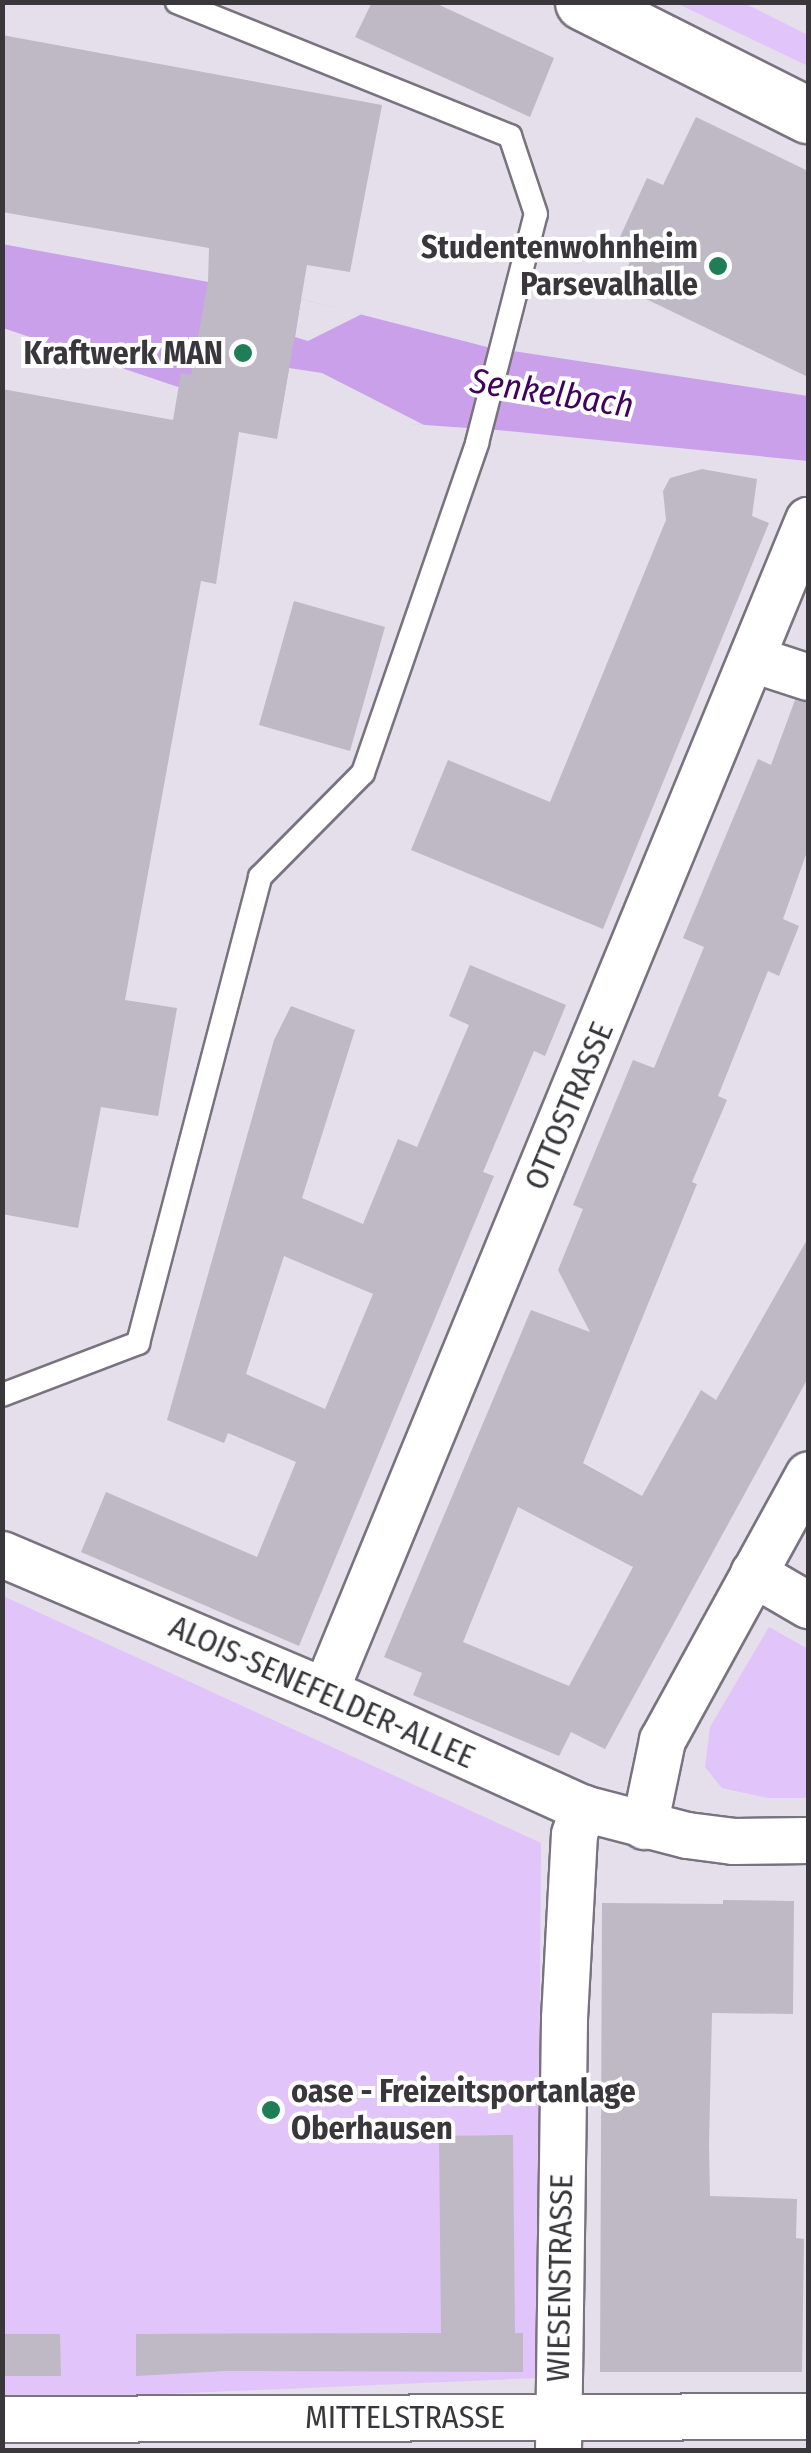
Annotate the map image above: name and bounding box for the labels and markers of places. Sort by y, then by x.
place label: Studentenwohnheim Parsevalhalle [421,229,698,304]
marker: Studentenwohnheim Parsevalhalle [707,255,729,277]
place label: Kraftwerk MAN [23,334,223,372]
marker: Kraftwerk MAN [232,342,254,364]
place label: oase - Freizeitsportanlage Oberhausen [291,2073,636,2148]
marker: oase - Freizeitsportanlage Oberhausen [260,2099,282,2121]

